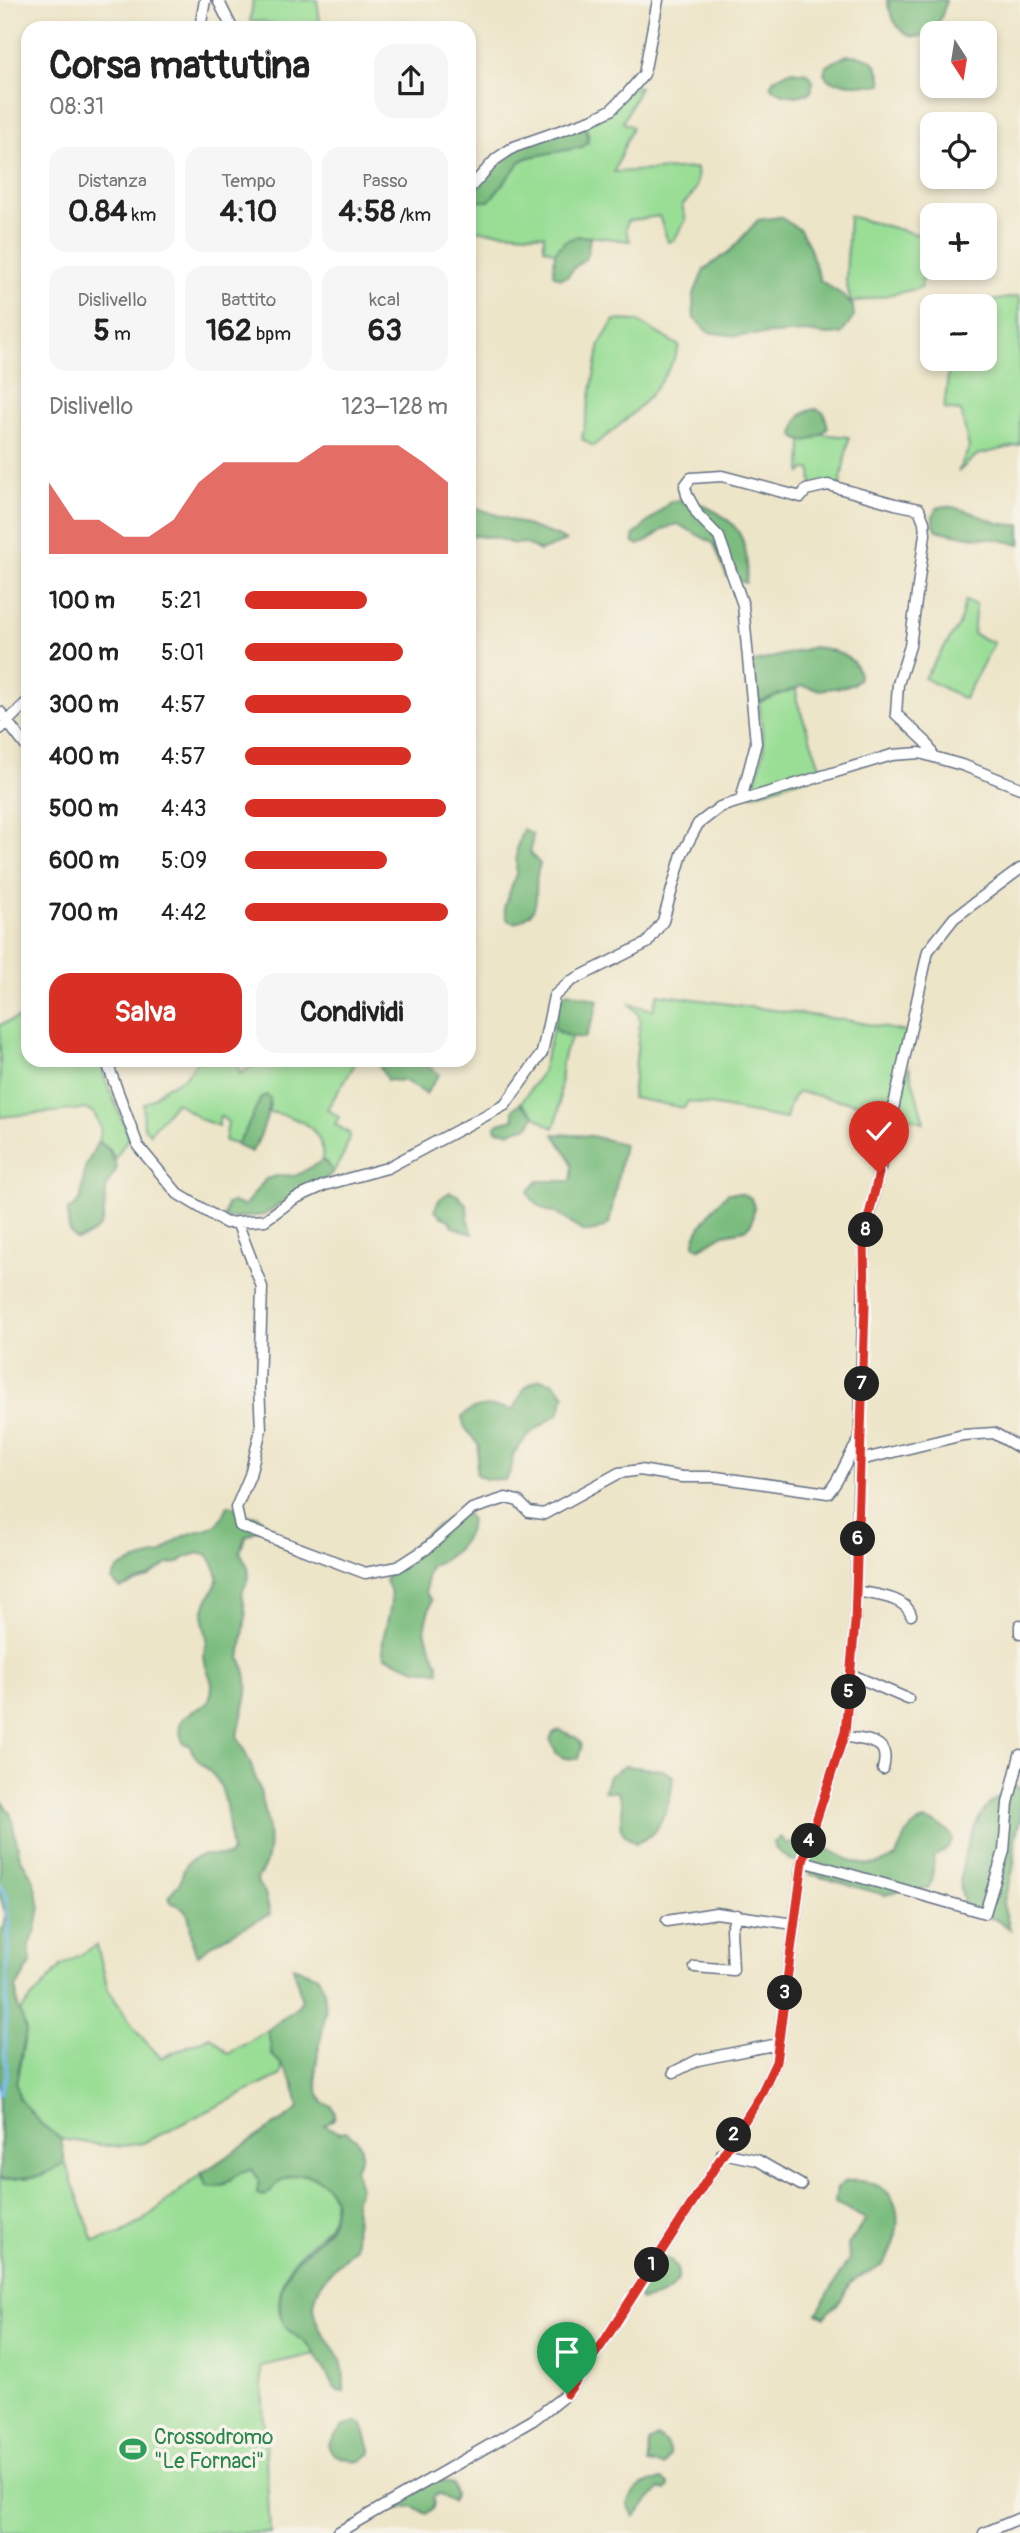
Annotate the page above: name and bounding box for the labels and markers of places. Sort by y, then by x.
pin [849,1101,909,1173]
pin: 8 [848,1212,884,1248]
pin: 7 [844,1366,880,1402]
pin: 6 [840,1522,876,1556]
pin: 5 [832,1674,866,1710]
pin: 4 [792,1824,826,1858]
pin: 3 [768,1976,802,2010]
pin: 2 [716,2118,752,2152]
pin: 1 [634,2248,670,2282]
pin [537,2322,597,2394]
place label: Crossodromo "Le Fornaci" [154,2424,273,2475]
sports icon: Crossodromo "Le Fornaci" [118,2434,148,2464]

